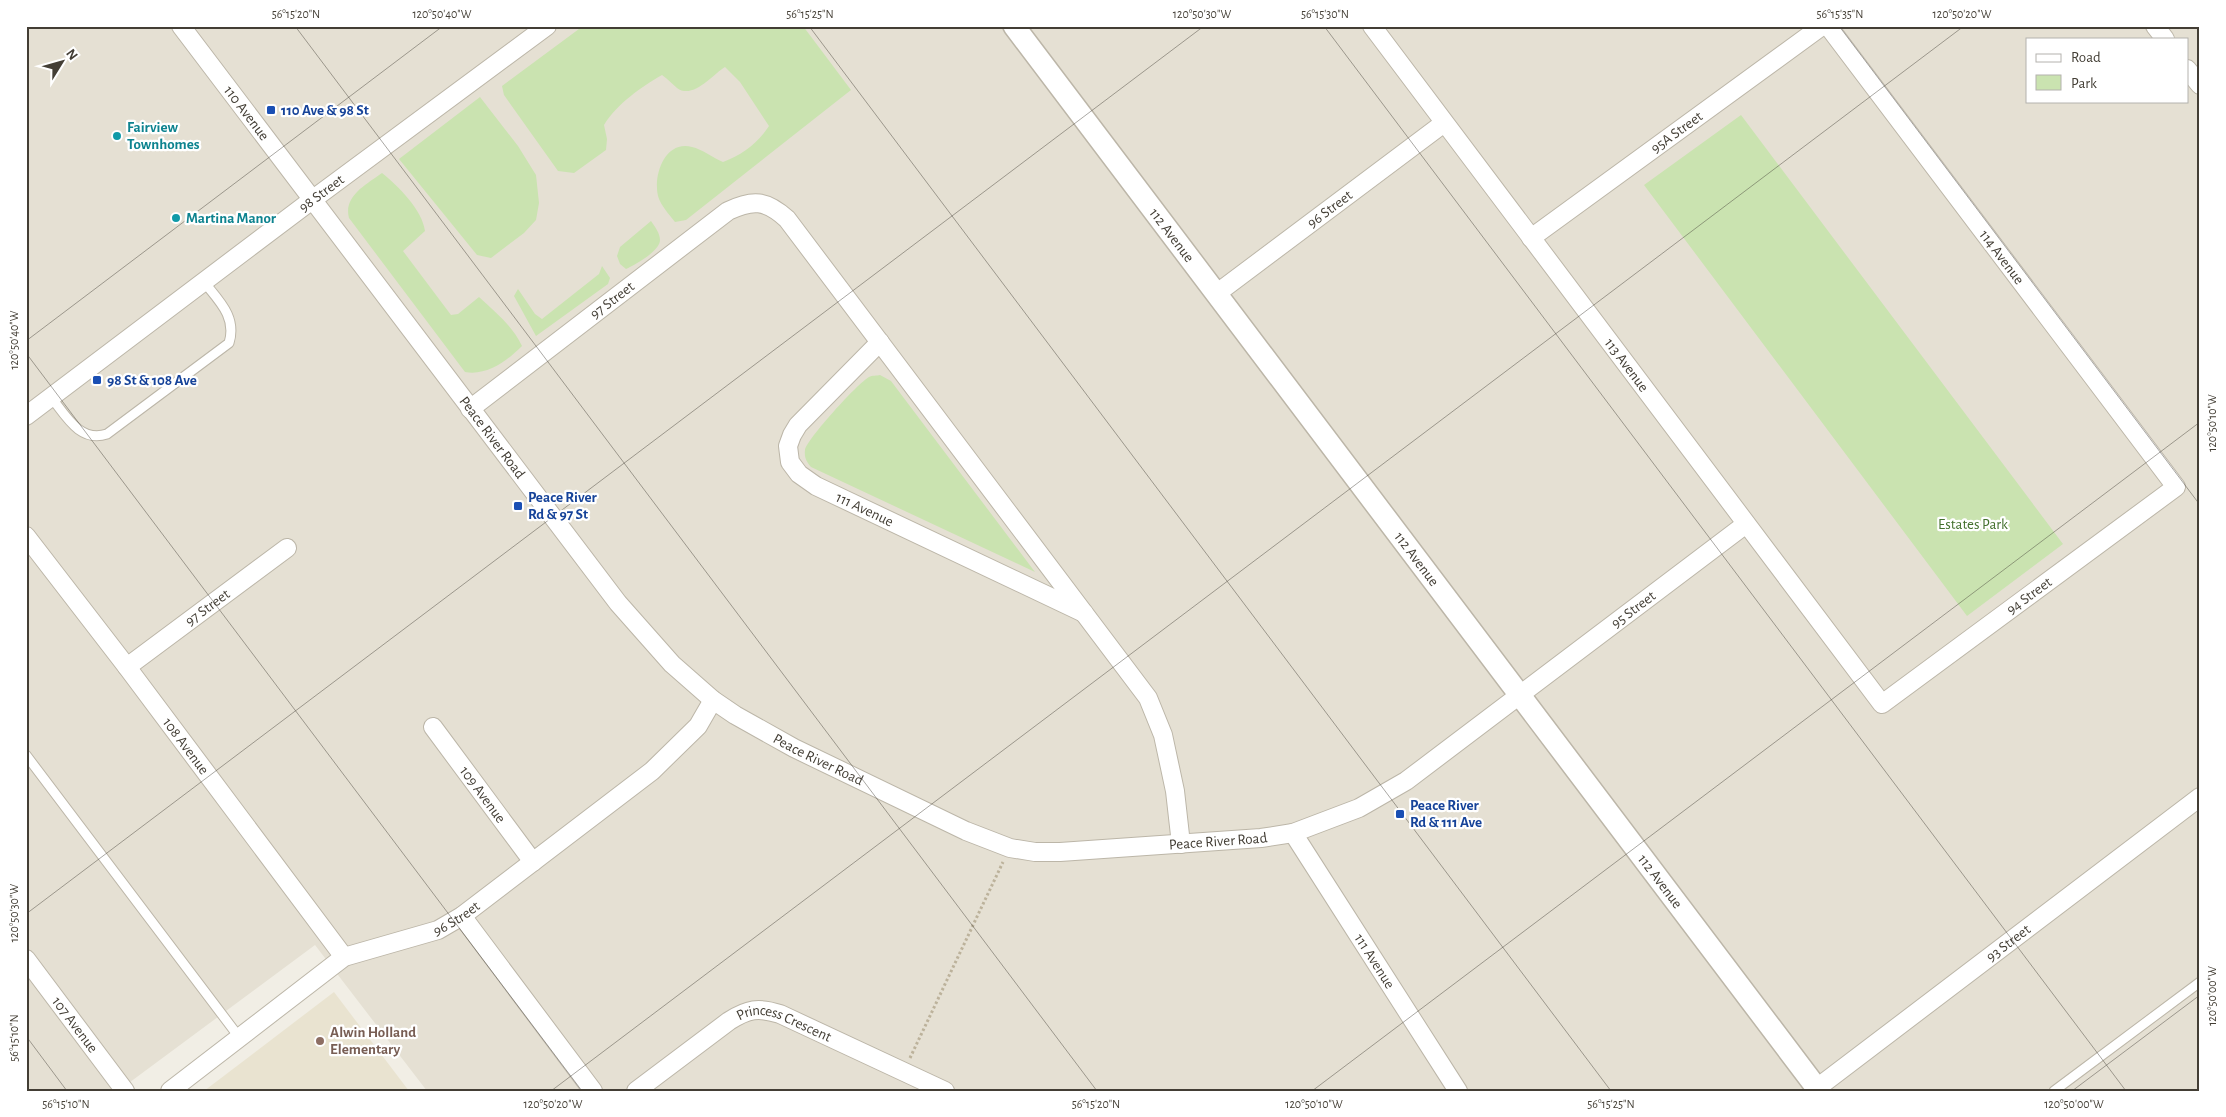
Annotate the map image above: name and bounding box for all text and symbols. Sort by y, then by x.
text: 56°15'20"N [272,8,320,20]
text: 120°50'40"W [412,8,472,20]
text: 56°15'25"N [786,8,834,20]
text: 120°50'30"W [1173,8,1231,20]
text: 56°15'30"N [1301,8,1349,20]
text: 56°15'35"N [1817,8,1863,20]
text: 120°50'20"W [1933,8,1992,20]
north arrow [38,38,88,88]
legend [2026,38,2188,102]
text: N [63,47,80,63]
text: Road [2071,50,2101,65]
text: Park [2071,76,2097,91]
street label: 110 Avenue [221,83,272,143]
place label: 110 Ave & 98 St [281,103,369,118]
marker: 110 Ave & 98 St [265,104,277,116]
street label: 95A Street [1648,109,1706,156]
place label: Fairview Townhomes [127,120,200,152]
marker: Fairview Townhomes [111,130,123,142]
street label: 98 Street [296,172,347,215]
street label: 96 Street [1305,187,1355,231]
street label: 112 Avenue [1146,205,1197,265]
place label: Martina Manor [186,211,277,226]
marker: Martina Manor [170,212,182,224]
street label: 114 Avenue [1976,227,2027,287]
street label: 97 Street [587,279,637,322]
text: 120°50'40"W [8,310,20,370]
street label: 113 Avenue [1602,336,1651,395]
place label: 98 St & 108 Ave [107,373,197,388]
marker: 98 St & 108 Ave [91,374,103,386]
street label: Peace River Road [456,394,528,482]
text: 120°50'10"W [2206,394,2218,452]
place label: Peace River Rd & 97 St [528,490,598,522]
street label: 111 Avenue [833,490,896,530]
marker: Peace River Rd & 97 St [512,500,524,512]
park label: Estates Park [1938,517,2008,532]
street label: 112 Avenue [1391,529,1442,589]
street label: 94 Street [2004,574,2055,617]
street label: 97 Street [183,586,233,629]
street label: 95 Street [1609,588,1659,631]
street label: 108 Avenue [160,715,212,777]
street label: Peace River Road [771,731,866,788]
street label: 109 Avenue [457,764,508,826]
place label: Peace River Rd & 111 Ave [1410,798,1482,830]
marker: Peace River Rd & 111 Ave [1394,808,1406,820]
street label: Peace River Road [1168,830,1269,852]
street label: 112 Avenue [1635,852,1685,911]
text: 120°50'30"W [8,884,20,942]
street label: 96 Street [432,898,483,939]
street label: 93 Street [1984,922,2033,965]
street label: 111 Avenue [1352,931,1397,991]
text: 120°50'00"W [2206,966,2218,1026]
street label: 107 Avenue [49,994,101,1056]
street label: Princess Crescent [734,1003,834,1045]
text: 56°15'10"N [8,1014,20,1062]
place label: Alwin Holland Elementary [330,1025,416,1057]
marker: Alwin Holland Elementary [314,1035,326,1047]
text: 56°15'10"N [42,1098,90,1110]
text: 120°50'20"W [524,1098,583,1110]
text: 56°15'20"N [1072,1098,1120,1110]
text: 120°50'10"W [1285,1098,1343,1110]
text: 56°15'25"N [1587,1098,1635,1110]
text: 120°50'00"W [2044,1098,2104,1110]

